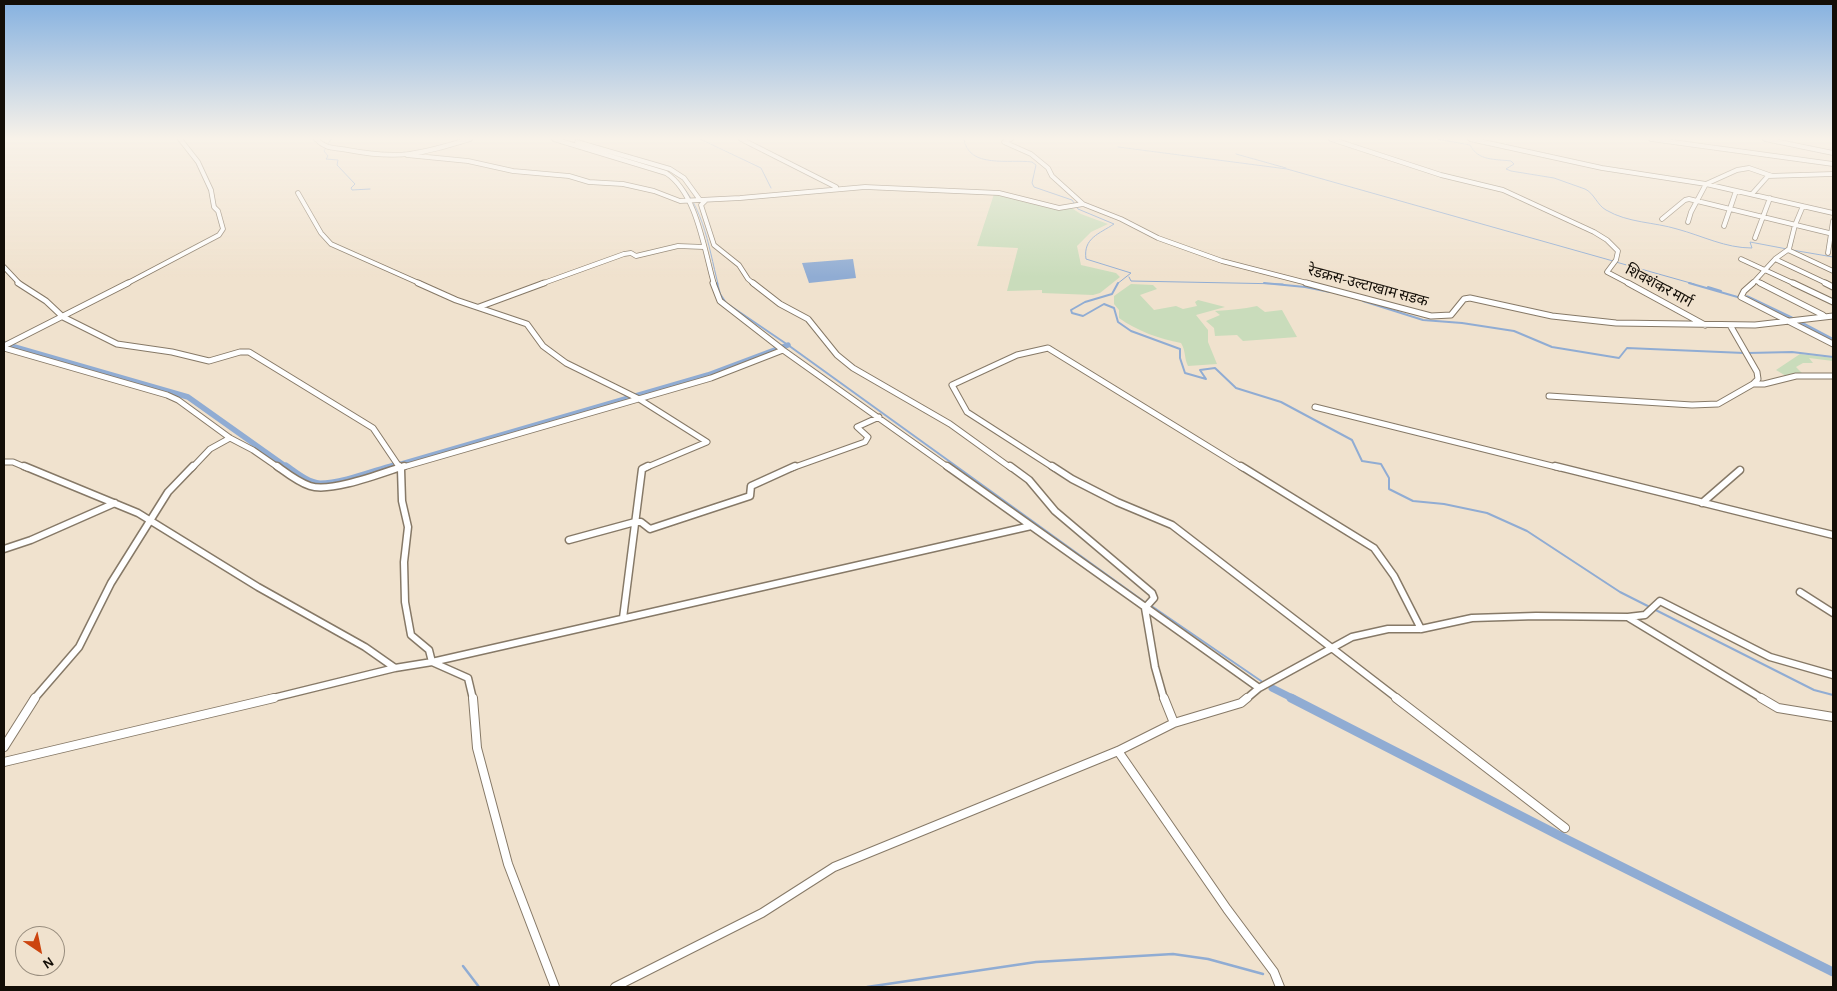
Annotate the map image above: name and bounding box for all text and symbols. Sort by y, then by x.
street label: रेडक्रस-उल्टाखाम सडक [1306,261,1430,311]
street label: शिवशंकर मार्ग [1622,261,1696,311]
north arrow [15,926,65,976]
text: N [40,954,56,971]

